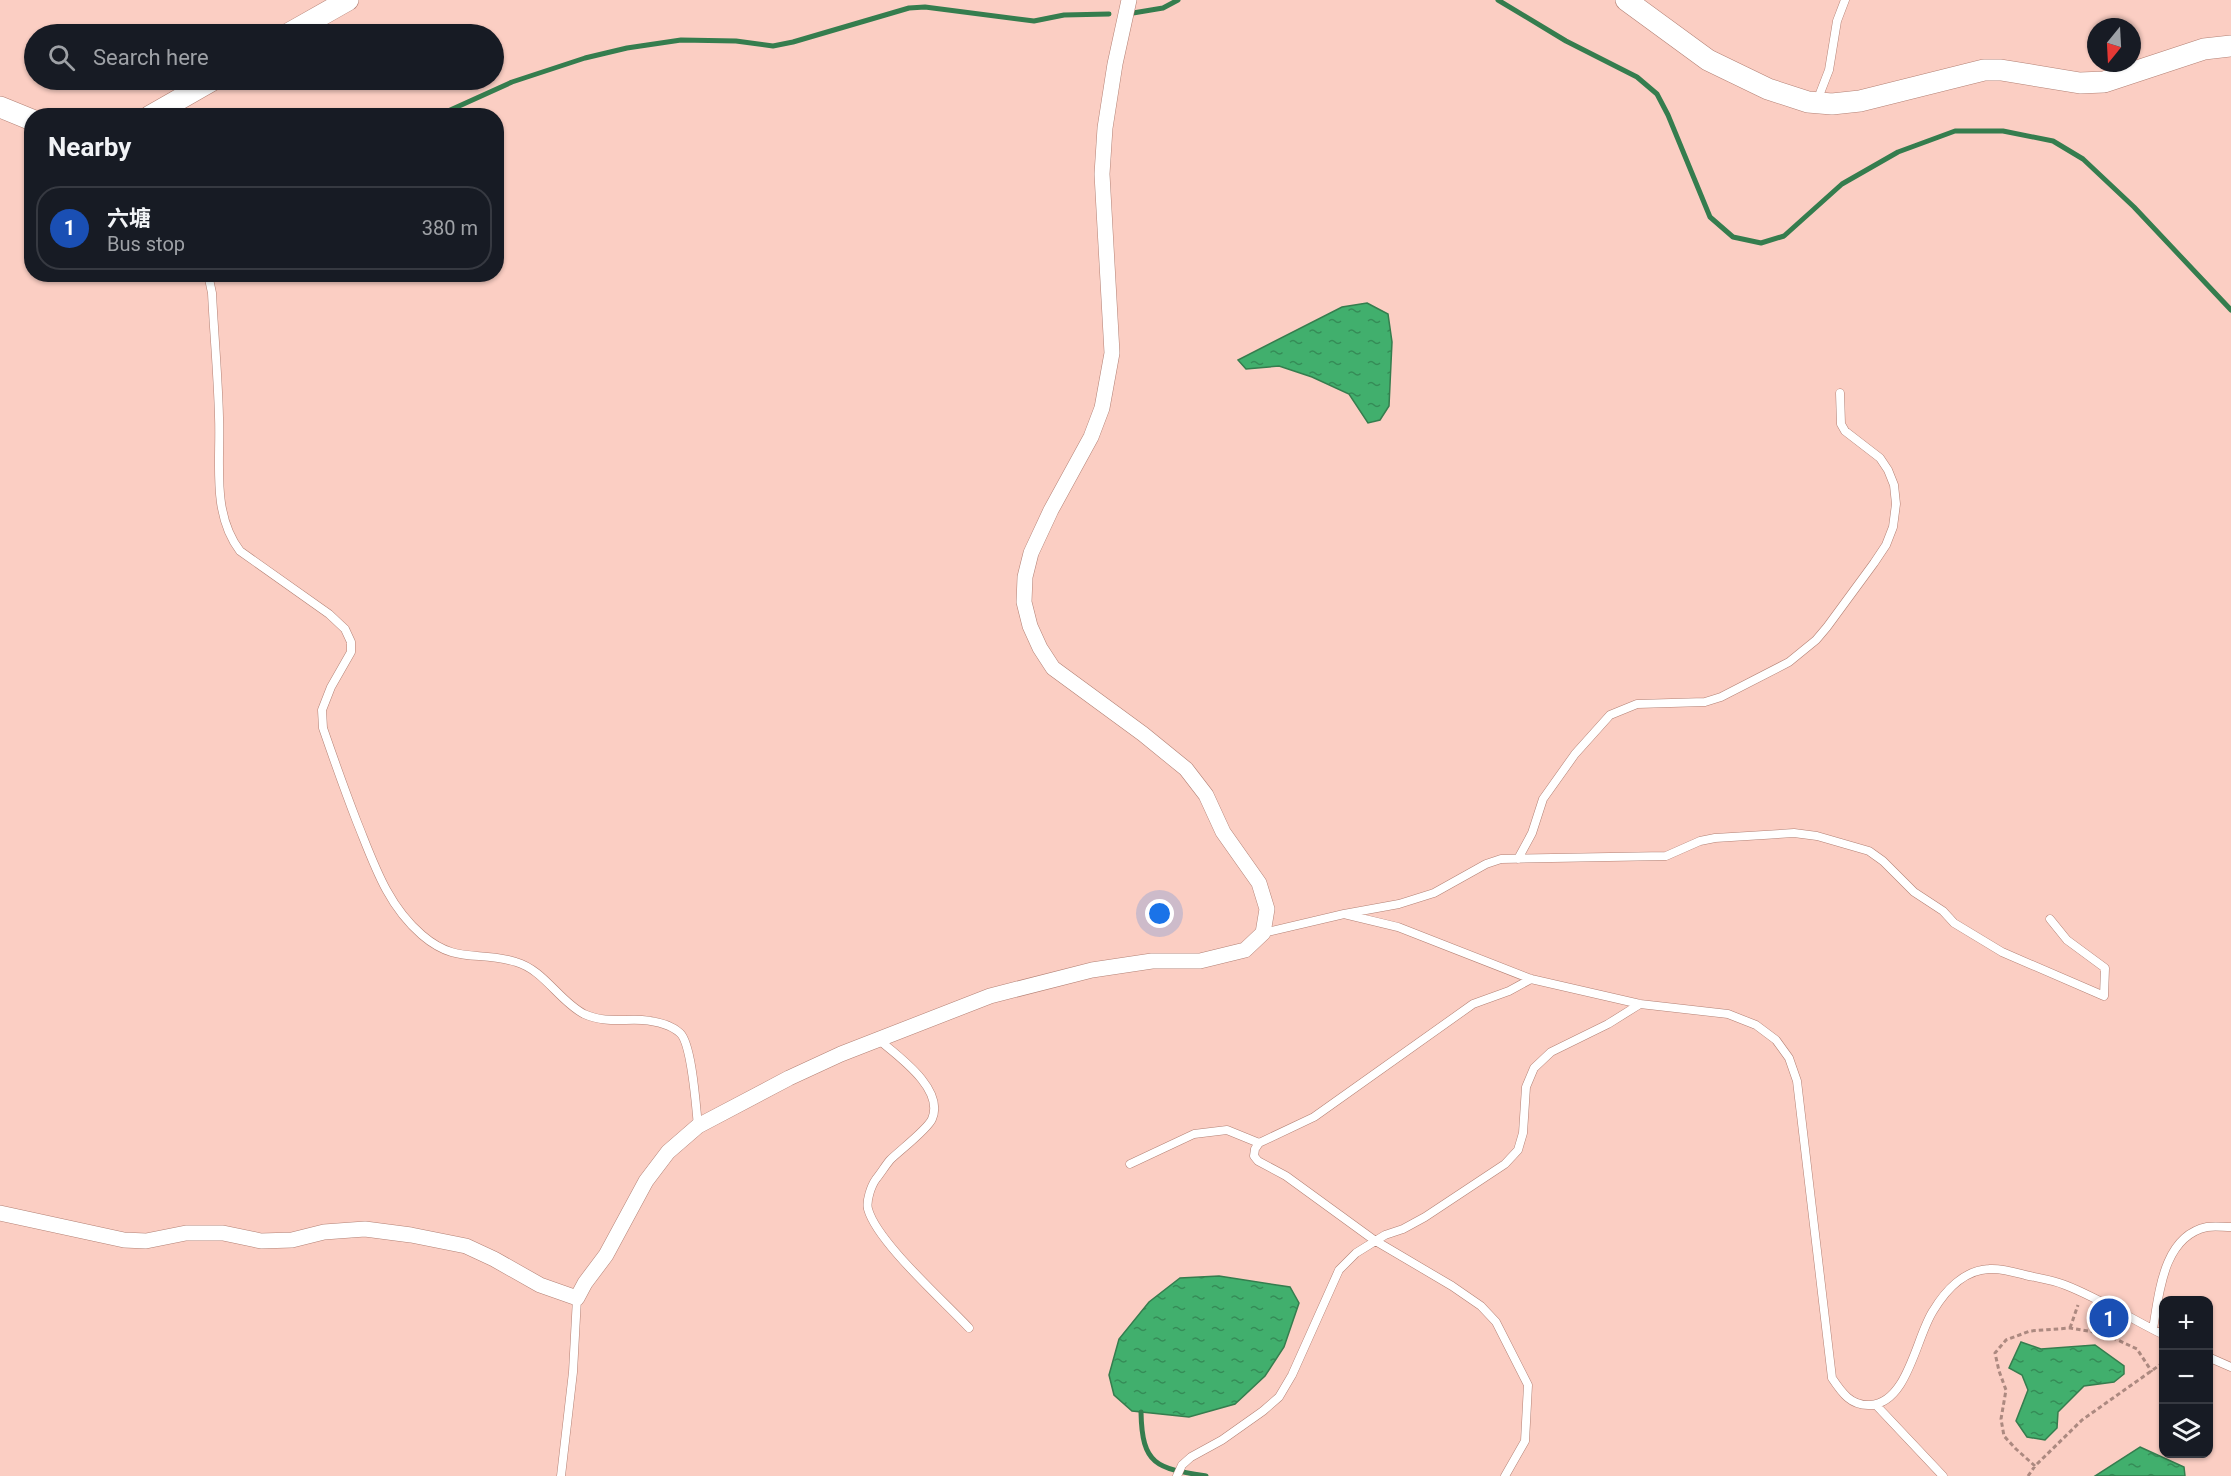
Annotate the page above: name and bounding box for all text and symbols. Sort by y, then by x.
north arrow [2087,18,2141,72]
search box [24,24,504,90]
icon: search [45,41,78,74]
text: Search here [93,45,209,70]
text: Nearby [48,132,131,162]
text: 六塘 [107,206,151,231]
text: 1 [64,216,75,240]
text: 380 m [422,216,478,240]
text: Bus stop [107,232,185,256]
your location [1145,899,1174,928]
pin: 1 [2090,1296,2128,1340]
map controls [2159,1296,2213,1458]
button: + [2159,1296,2213,1350]
button: − [2159,1350,2213,1404]
button: layers [2159,1404,2213,1458]

